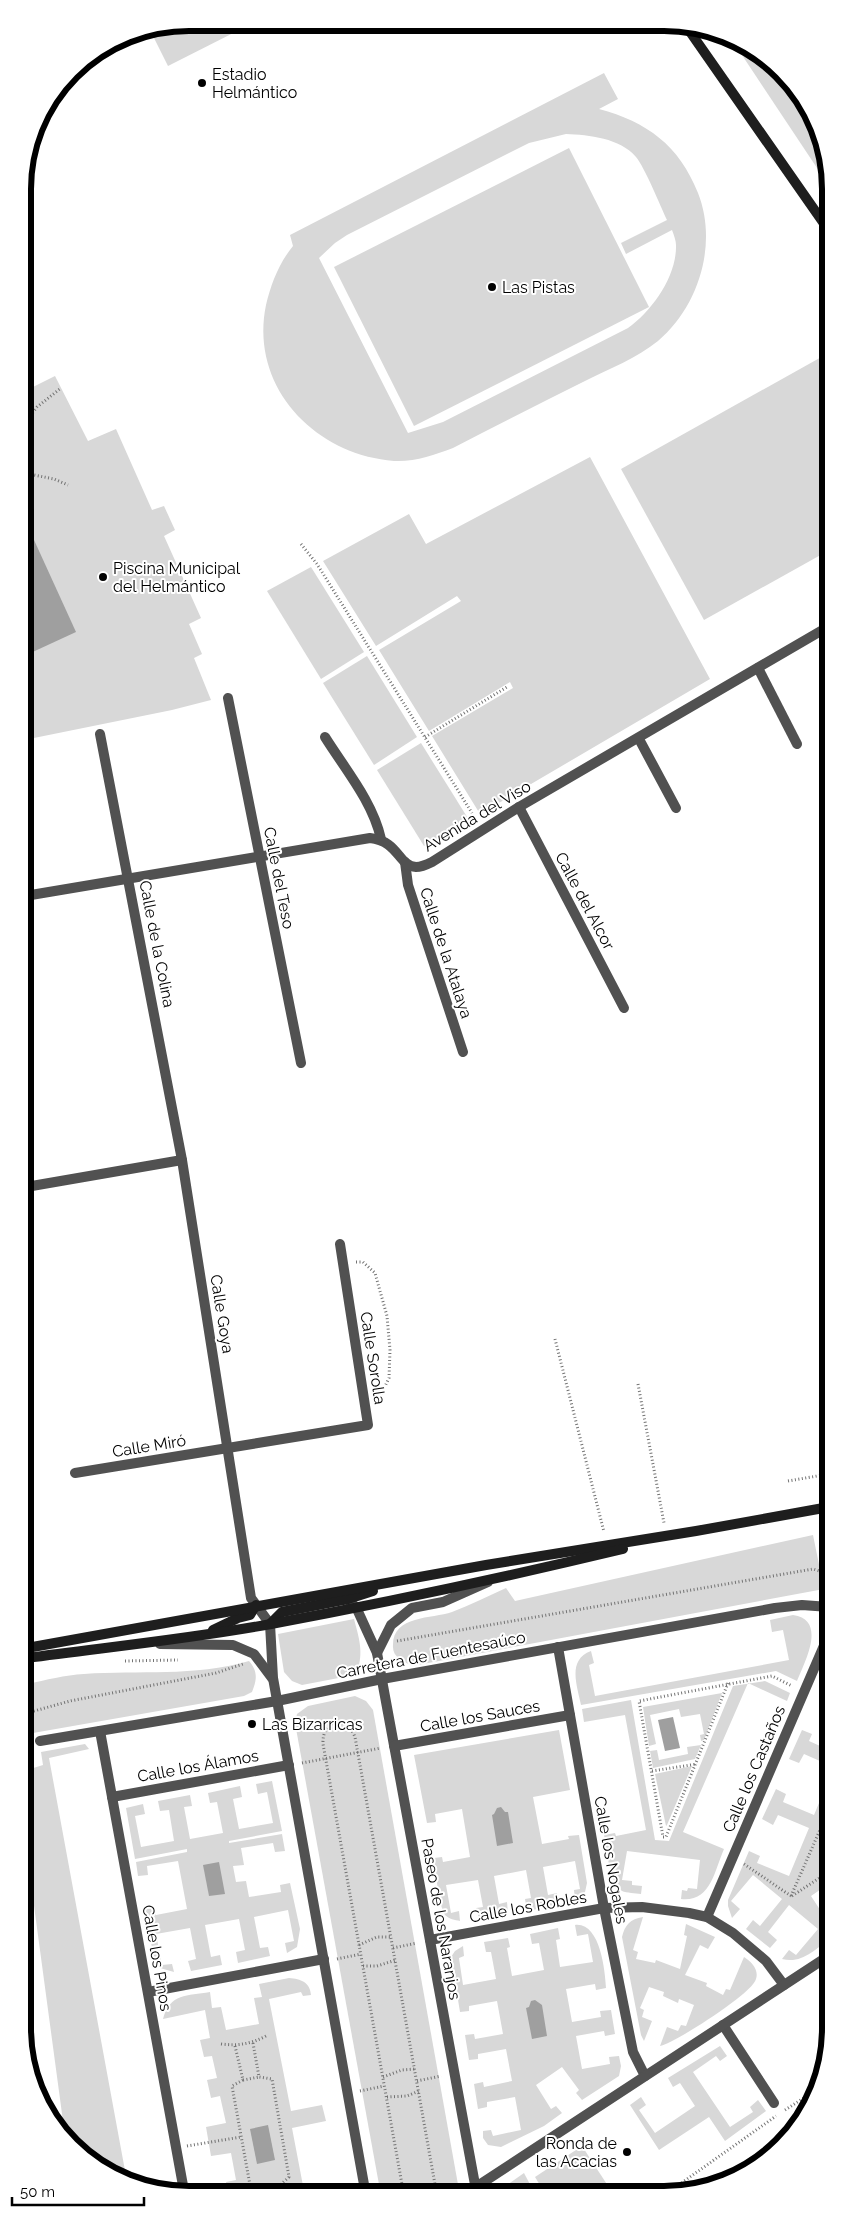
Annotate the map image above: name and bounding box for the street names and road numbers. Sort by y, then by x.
street label: Avenida del Viso [420,776,534,856]
street label: Calle del Teso [260,825,298,931]
street label: Calle del Alcor [551,849,619,953]
street label: Calle de la Colina [135,879,179,1009]
street label: Calle de la Atalaya [416,885,476,1021]
street label: Calle Goya [206,1273,238,1355]
street label: Calle Sorolla [356,1310,390,1406]
street label: Calle Miró [111,1431,187,1461]
street label: Carretera de Fuentesaúco [335,1627,527,1683]
street label: Calle los Sauces [419,1696,542,1736]
street label: Calle los Castaños [719,1703,789,1835]
street label: Calle los Álamos [136,1745,260,1786]
street label: Calle los Nogales [590,1795,632,1926]
street label: Paseo de los Naranjos [417,1837,465,2002]
street label: Calle los Robles [468,1887,588,1927]
street label: Calle los Pinos [138,1903,176,2013]

